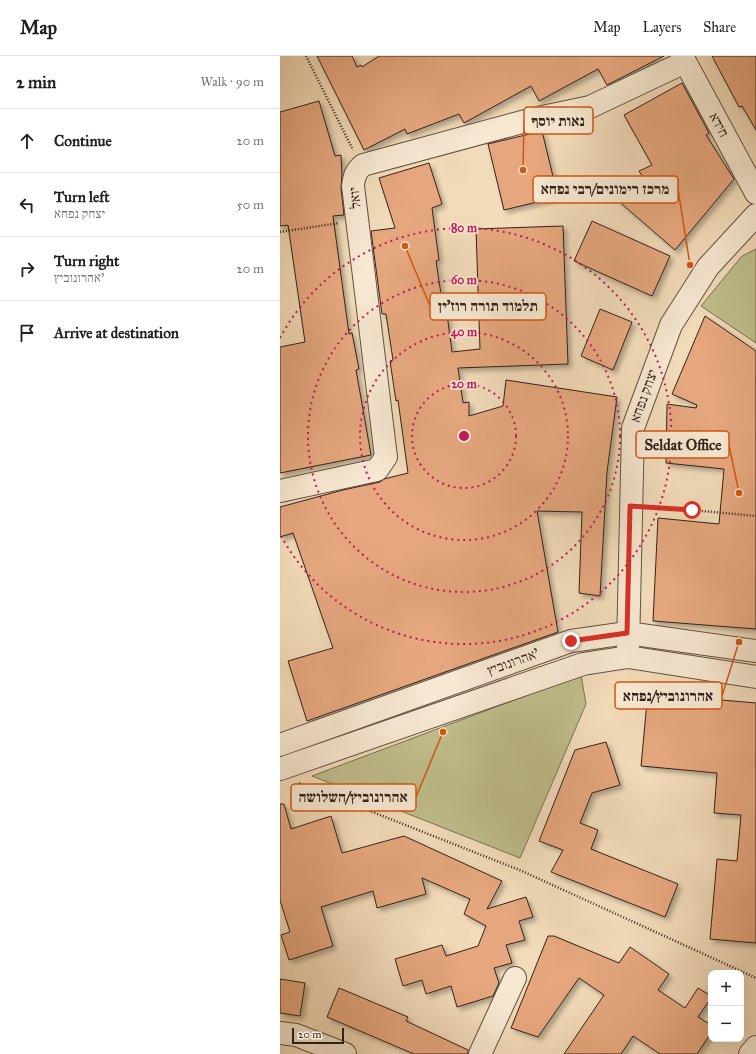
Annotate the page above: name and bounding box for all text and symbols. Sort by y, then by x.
text: Map [20,16,57,39]
text: Map [593,19,621,36]
text: Layers [643,19,681,36]
text: Share [703,19,736,36]
text: 2 min [16,72,56,93]
text: Walk · 90 m [201,74,264,90]
callout: נאות יוסף [524,107,593,134]
street label: חידא [706,110,732,140]
text: נאות יוסף [531,112,585,130]
icon: ahead [16,130,38,152]
text: Continue [54,132,112,150]
text: 20 m [236,133,264,149]
callout: מרכז רימונים/רבי נפחא [533,176,678,203]
text: מרכז רימונים/רבי נפחא [541,180,669,198]
street label: יואל [346,186,364,210]
text: Turn left [54,188,110,206]
icon: left [16,194,38,216]
text: 50 m [237,197,264,213]
text: יצחק נפחא [54,206,105,222]
text: 80 m [451,221,478,235]
text: Turn right [54,252,119,270]
icon: right [16,258,38,280]
text: 20 m [236,261,264,277]
text: אהרונוביץ' [54,270,104,286]
text: 60 m [451,273,478,287]
callout: תלמוד תורה רוז’ין [430,293,546,320]
text: תלמוד תורה רוז’ין [438,297,538,315]
icon: arrive [16,322,38,344]
text: Arrive at destination [54,324,179,342]
text: 40 m [451,325,478,340]
street label: יצחק נפחא [627,367,661,425]
text: 20 m [451,377,478,391]
centre of rings [457,429,471,443]
callout: Seldat Office [636,431,729,458]
text: Seldat Office [644,436,722,454]
route start [683,501,701,519]
route end [562,632,580,650]
street label: אהרונוביץ' [485,645,542,679]
callout: אהרונוביץ/נפחא [615,682,722,709]
text: אהרונוביץ/נפחא [623,687,713,705]
callout: אהרונוביץ/השלושה [291,784,416,811]
text: אהרונוביץ/השלושה [298,788,408,806]
map controls [708,970,744,1042]
button: + [708,970,744,1006]
button: − [708,1006,744,1042]
scale bar [292,1026,344,1045]
text: 20 m [298,1028,321,1041]

